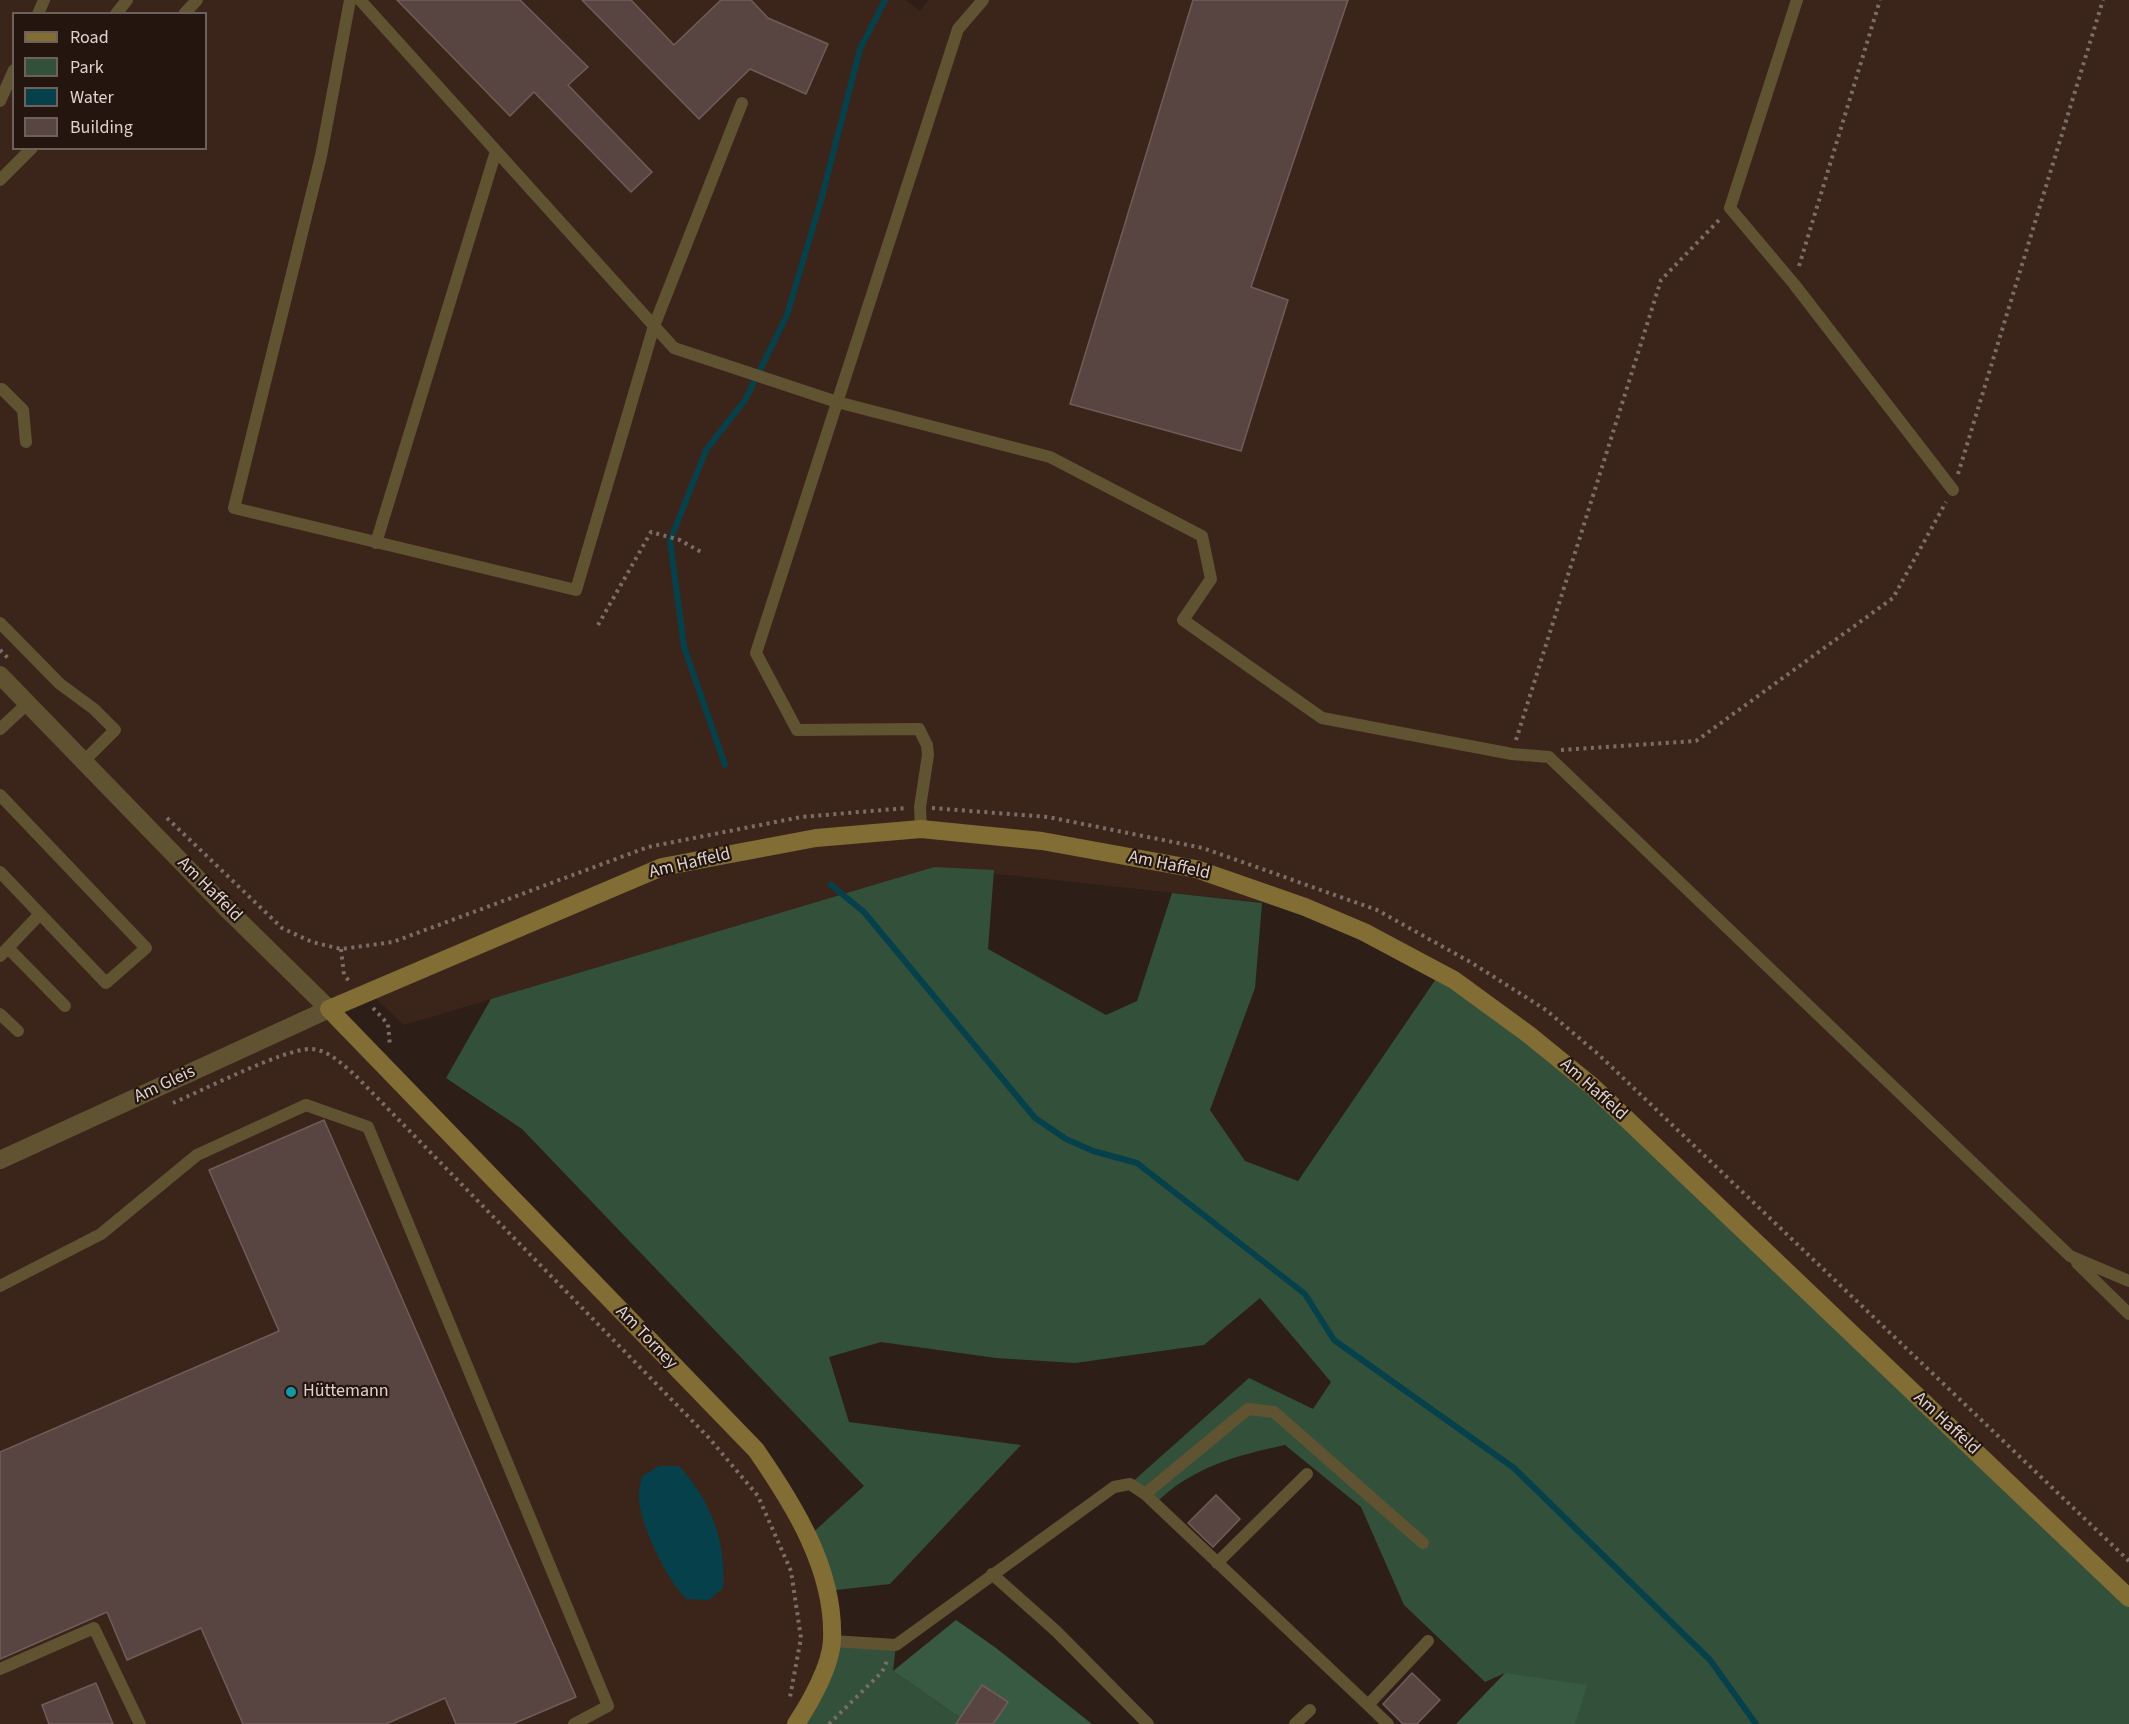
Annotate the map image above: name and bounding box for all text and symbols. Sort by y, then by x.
legend [12,12,207,150]
text: Road [70,25,109,50]
text: Park [70,55,104,80]
text: Water [70,85,114,110]
text: Building [70,115,133,140]
street label: Am Haffeld [647,844,733,884]
street label: Am Haffeld [1126,847,1212,885]
street label: Am Haffeld [172,853,246,927]
street label: Am Haffeld [1555,1054,1631,1126]
street label: Am Gleis [131,1062,199,1108]
street label: Am Torney [610,1302,682,1374]
place label: Hüttemann [303,1381,389,1403]
marker: Hüttemann [284,1385,298,1399]
street label: Am Haffeld [1908,1388,1984,1460]

